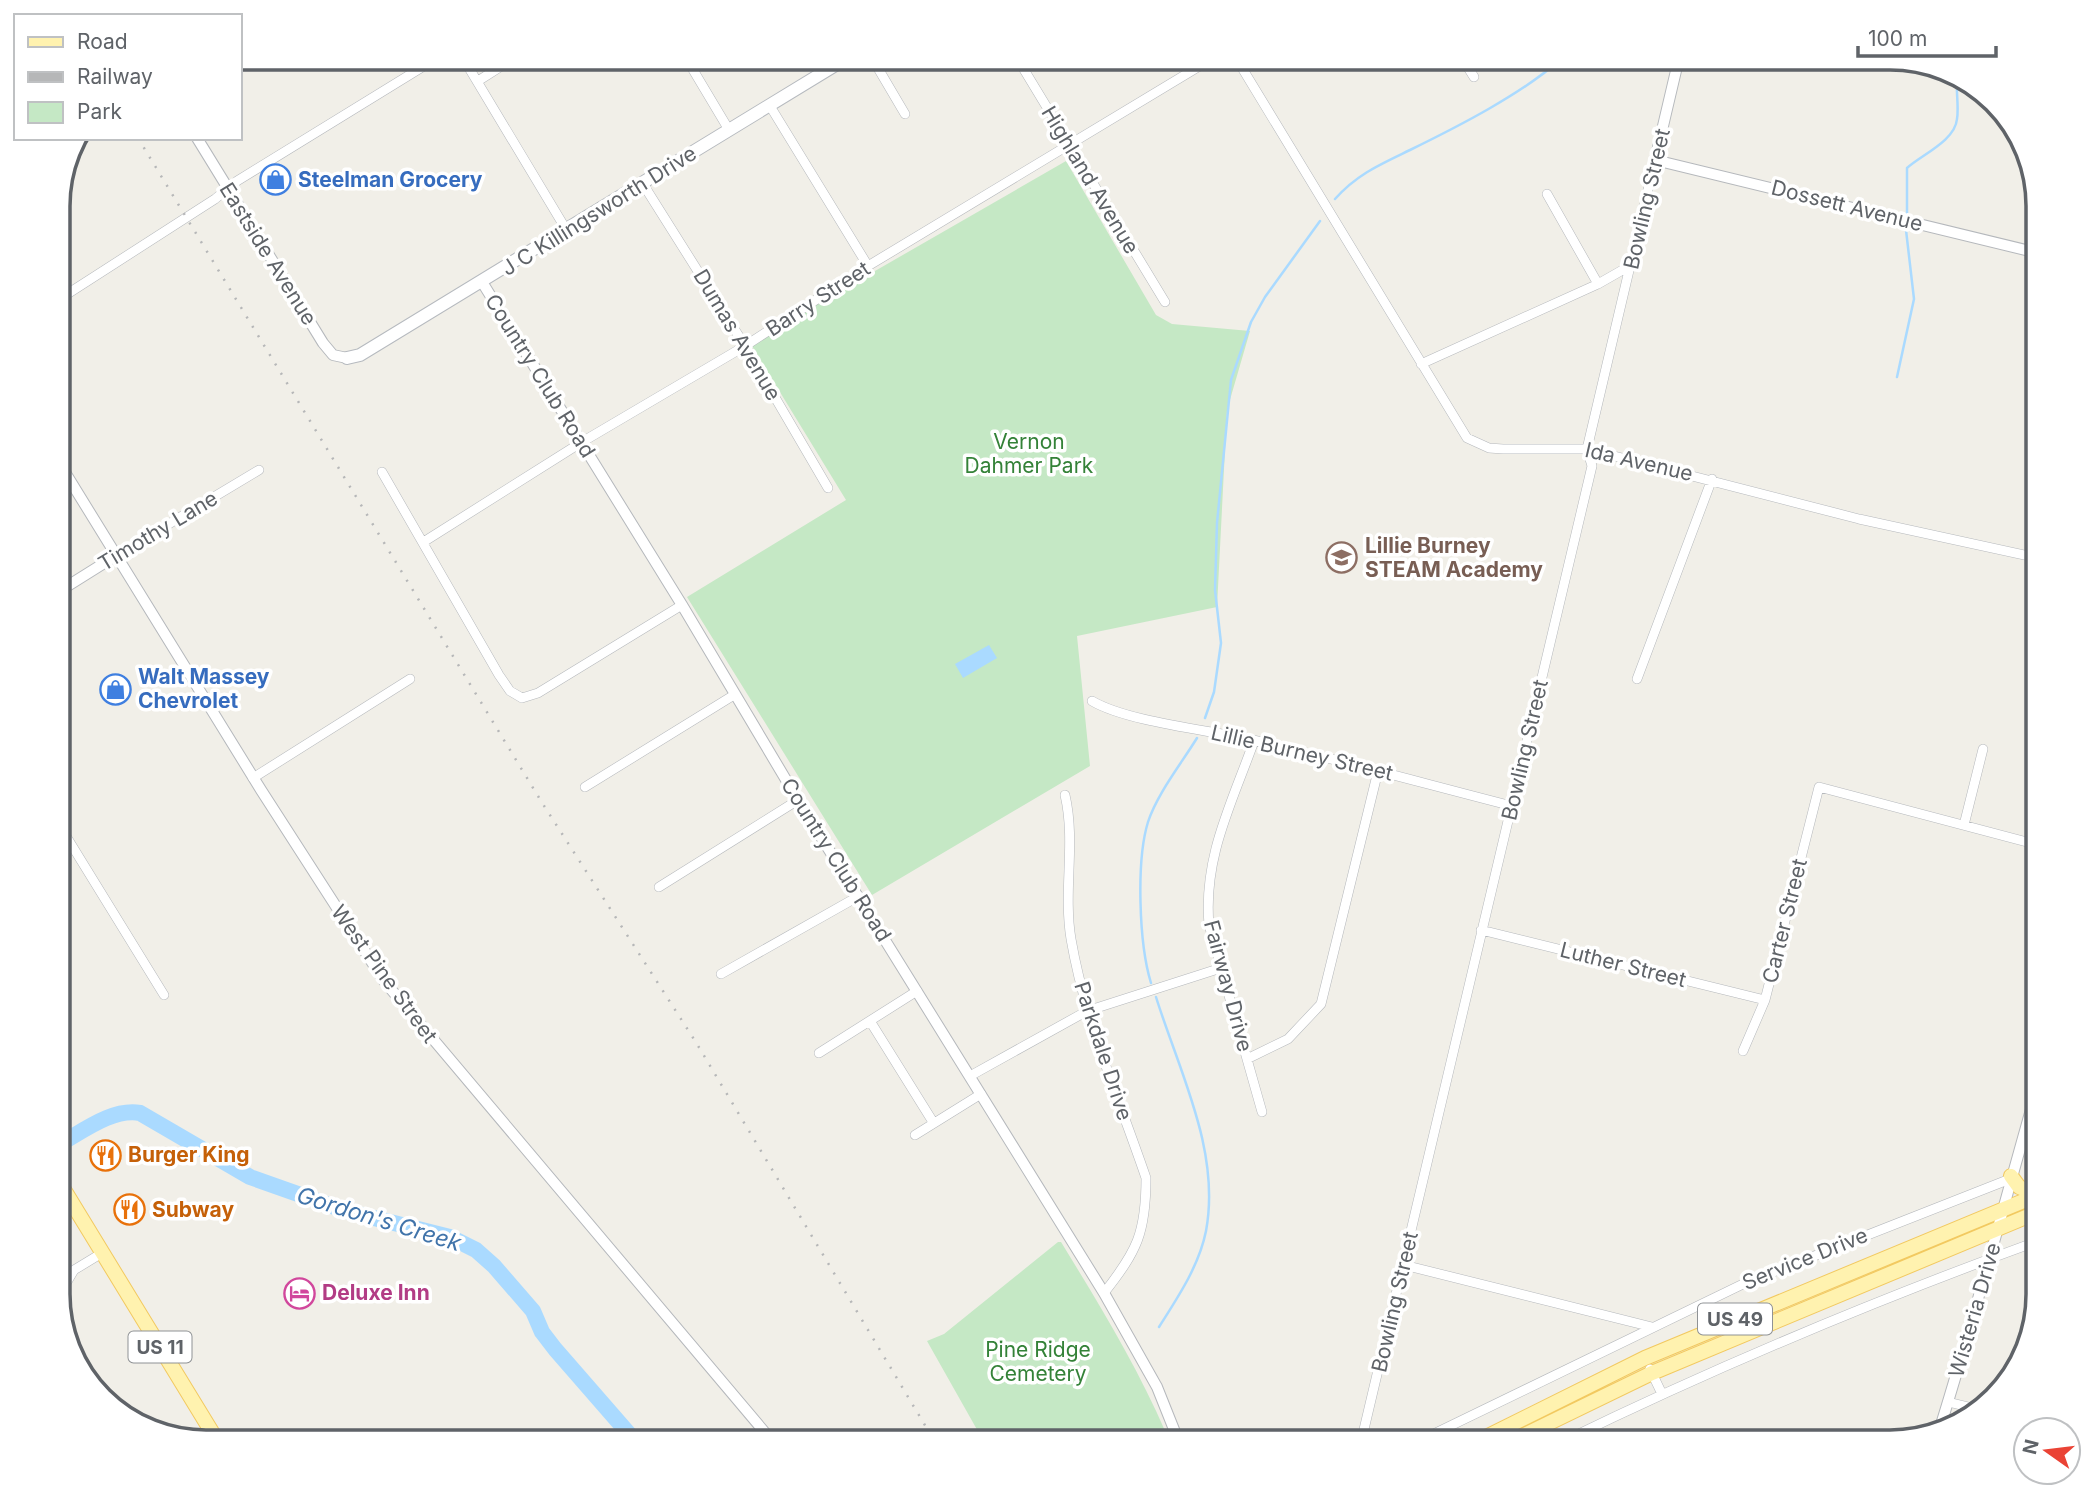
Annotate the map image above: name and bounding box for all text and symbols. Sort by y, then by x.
legend [14,14,242,140]
scale bar [1858,14,1996,58]
text: 100 m [1868,26,1927,51]
text: Road [77,29,128,54]
text: Railway [77,64,153,89]
text: Park [77,99,122,124]
street label: Highland Avenue [1036,101,1144,258]
street label: Bowling Street [1618,126,1675,272]
street label: J C Killingsworth Drive [497,140,701,281]
shop icon: Steelman Grocery [258,163,292,197]
place label: Steelman Grocery [298,167,483,192]
street label: Dossett Avenue [1769,175,1925,236]
street label: Eastside Avenue [215,178,322,330]
street label: Barry Street [761,256,875,341]
street label: Dumas Avenue [688,265,786,405]
street label: Country Club Road [480,289,601,462]
park label: Vernon Dahmer Park [965,429,1094,478]
street label: Ida Avenue [1583,437,1695,486]
street label: Timothy Lane [94,485,222,576]
place label: Lillie Burney STEAM Academy [1365,533,1543,582]
school or university icon: Lillie Burney STEAM Academy [1325,541,1359,575]
place label: Walt Massey Chevrolet [138,664,270,713]
shop icon: Walt Massey Chevrolet [98,672,132,706]
street label: Bowling Street [1496,677,1553,823]
street label: Lillie Burney Street [1209,719,1396,786]
street label: Country Club Road [776,773,897,946]
street label: Carter Street [1757,856,1812,986]
street label: West Pine Street [326,900,443,1048]
street label: Fairway Drive [1199,917,1258,1054]
street label: Luther Street [1558,937,1689,992]
street label: Parkdale Drive [1069,978,1138,1123]
restaurant icon: Burger King [88,1138,122,1172]
place label: Burger King [128,1142,250,1167]
water label: Gordon's Creek [293,1181,465,1257]
restaurant icon: Subway [112,1193,146,1227]
place label: Subway [152,1197,234,1222]
street label: Service Drive [1738,1222,1871,1295]
street label: Bowling Street [1366,1229,1423,1375]
street label: Wisteria Drive [1943,1240,2006,1380]
hotel icon: Deluxe Inn [282,1276,316,1310]
place label: Deluxe Inn [322,1280,430,1305]
road number: US 49 [1698,1303,1772,1334]
road number: US 11 [128,1331,192,1362]
park label: Pine Ridge Cemetery [985,1337,1091,1386]
north arrow [2012,1416,2082,1486]
text: N [2018,1437,2044,1457]

